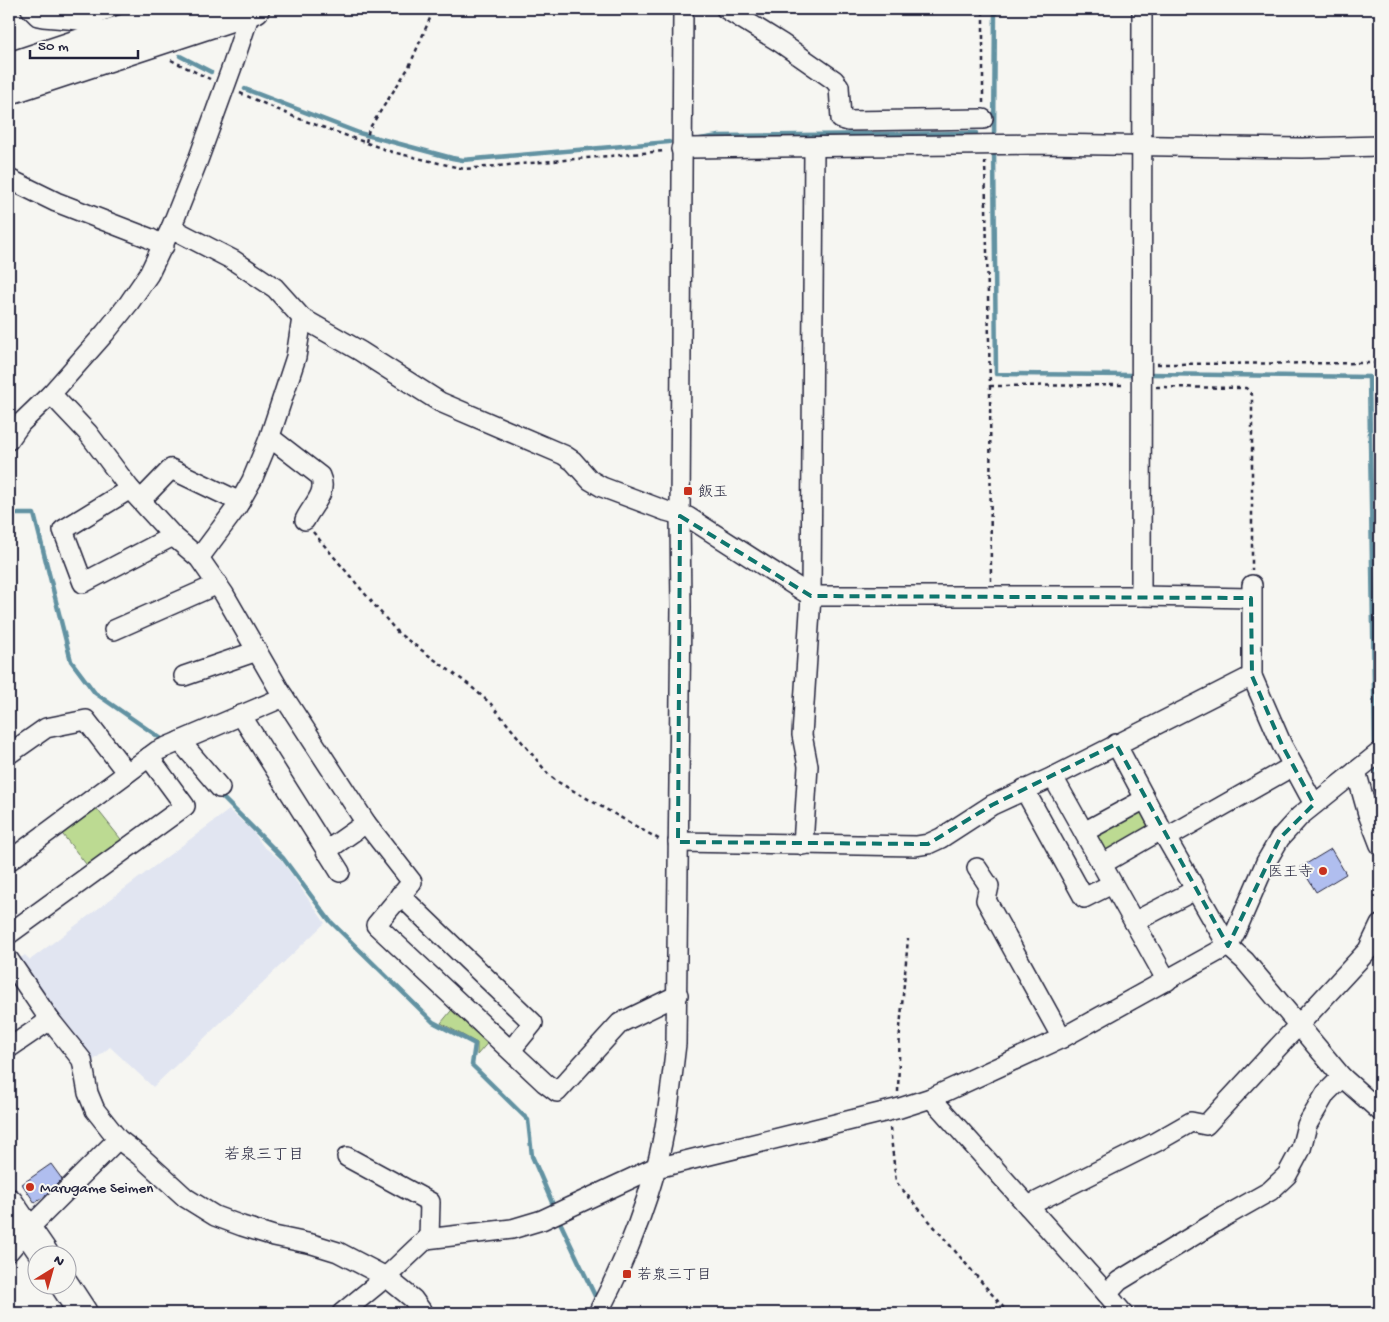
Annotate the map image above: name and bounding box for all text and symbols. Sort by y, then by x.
scale bar [30,28,138,60]
text: 50 m [38,38,69,56]
place label: 飯玉 [698,484,728,502]
marker: 飯玉 [682,485,694,497]
place label: 医王寺 [1268,863,1313,882]
marker: 医王寺 [1317,865,1329,877]
district label: 若泉三丁目 [224,1145,304,1166]
place label: Marugame Seimen [40,1180,153,1198]
marker: Marugame Seimen [24,1181,36,1193]
north arrow [28,1244,78,1294]
text: N [50,1252,67,1271]
place label: 若泉三丁目 [637,1266,712,1285]
marker: 若泉三丁目 [621,1268,633,1280]

